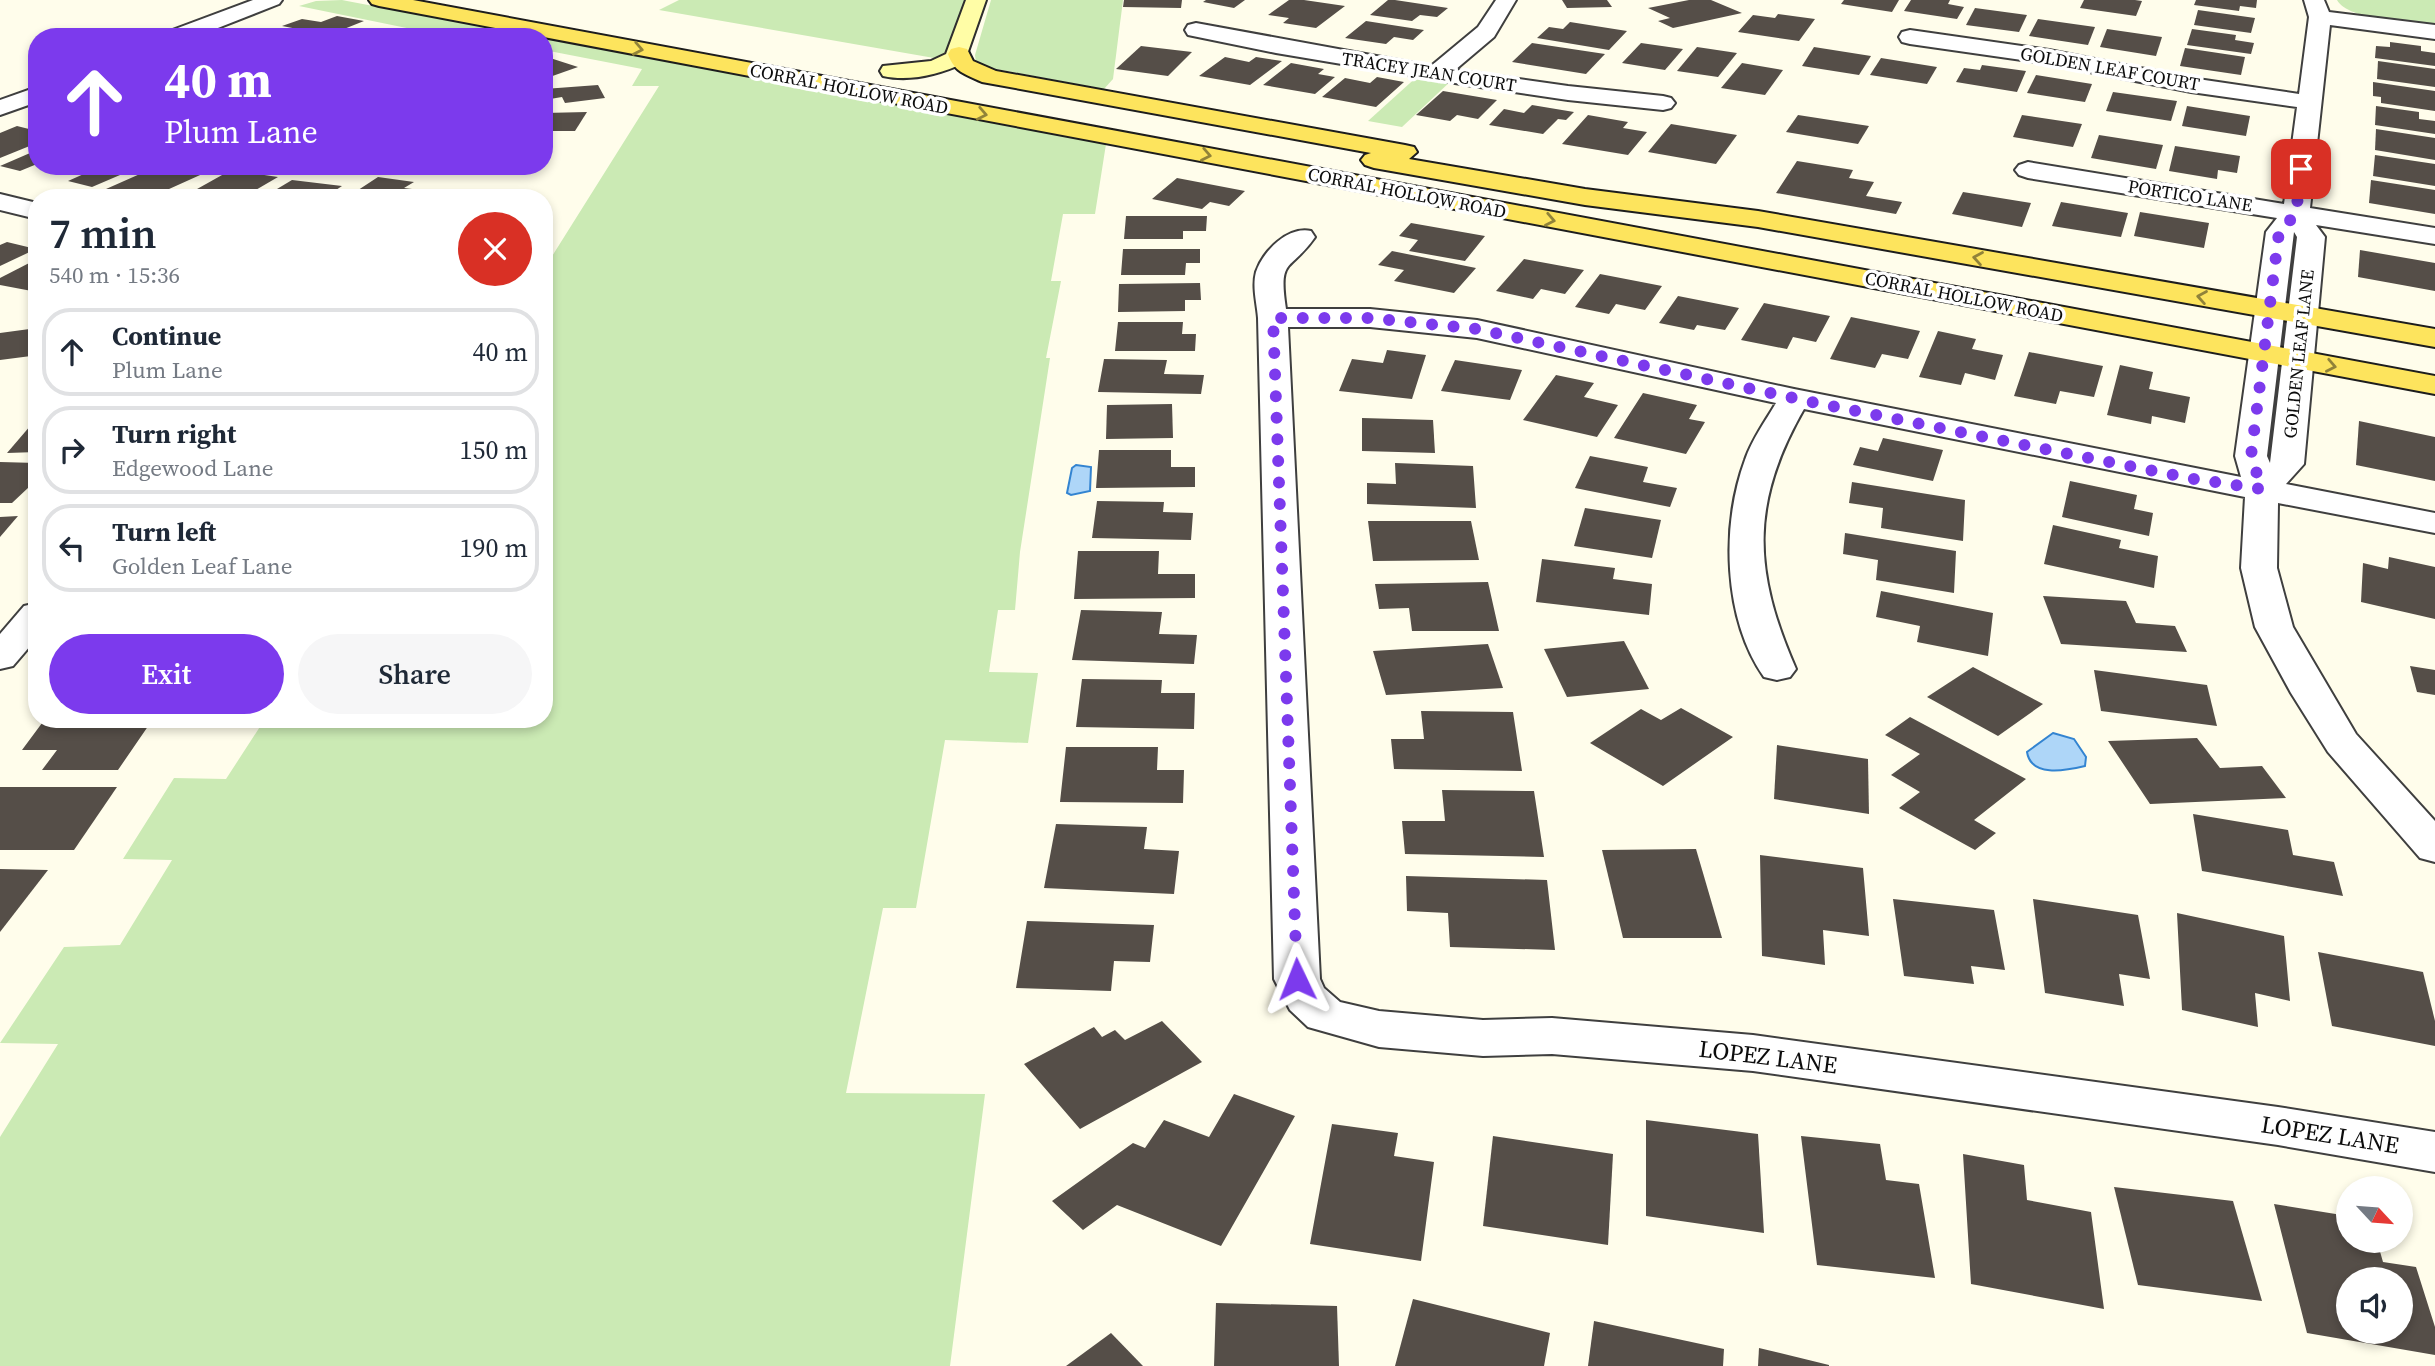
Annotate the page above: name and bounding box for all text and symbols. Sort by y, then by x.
street label: GOLDEN LEAF COURT [2018,40,2202,97]
one-way arrow [632,41,644,56]
street label: TRACEY JEAN COURT [1340,45,1518,98]
text: 40 m [164,46,272,113]
icon: ahead [49,56,140,147]
street label: CORRAL HOLLOW ROAD [748,57,950,120]
one-way arrow [976,105,988,120]
text: Plum Lane [164,110,318,154]
pin [2271,139,2331,199]
one-way arrow [1200,147,1212,162]
icon: arrive [2282,150,2320,188]
street label: CORRAL HOLLOW ROAD [1306,161,1508,224]
street label: PORTICO LANE [2126,173,2254,218]
text: 7 min [49,204,157,262]
button: close [458,212,532,286]
one-way arrow [1544,212,1556,227]
one-way arrow [1972,251,1984,266]
text: 540 m · 15:36 [49,259,180,291]
street label: CORRAL HOLLOW ROAD [1863,265,2065,328]
street label: GOLDEN LEAF LANE [2277,268,2320,440]
one-way arrow [2196,290,2208,305]
text: Continue [112,318,221,354]
icon: ahead [53,333,91,371]
text: 40 m [473,334,528,370]
text: Plum Lane [112,354,223,386]
one-way arrow [2325,358,2336,373]
text: Turn right [112,416,236,452]
icon: right [53,431,91,469]
text: 150 m [460,432,528,468]
text: Edgewood Lane [112,452,274,484]
text: Turn left [112,514,216,550]
icon: left [53,529,91,567]
text: 190 m [460,530,528,566]
text: Golden Leaf Lane [112,550,292,582]
button: Exit [49,634,284,714]
button: Share [298,634,532,714]
position arrow [1260,942,1334,1016]
street label: LOPEZ LANE [1697,1032,1839,1081]
street label: LOPEZ LANE [2259,1107,2401,1162]
north arrow [2336,1176,2413,1253]
map controls [2336,1176,2413,1344]
button: sound [2336,1267,2413,1344]

